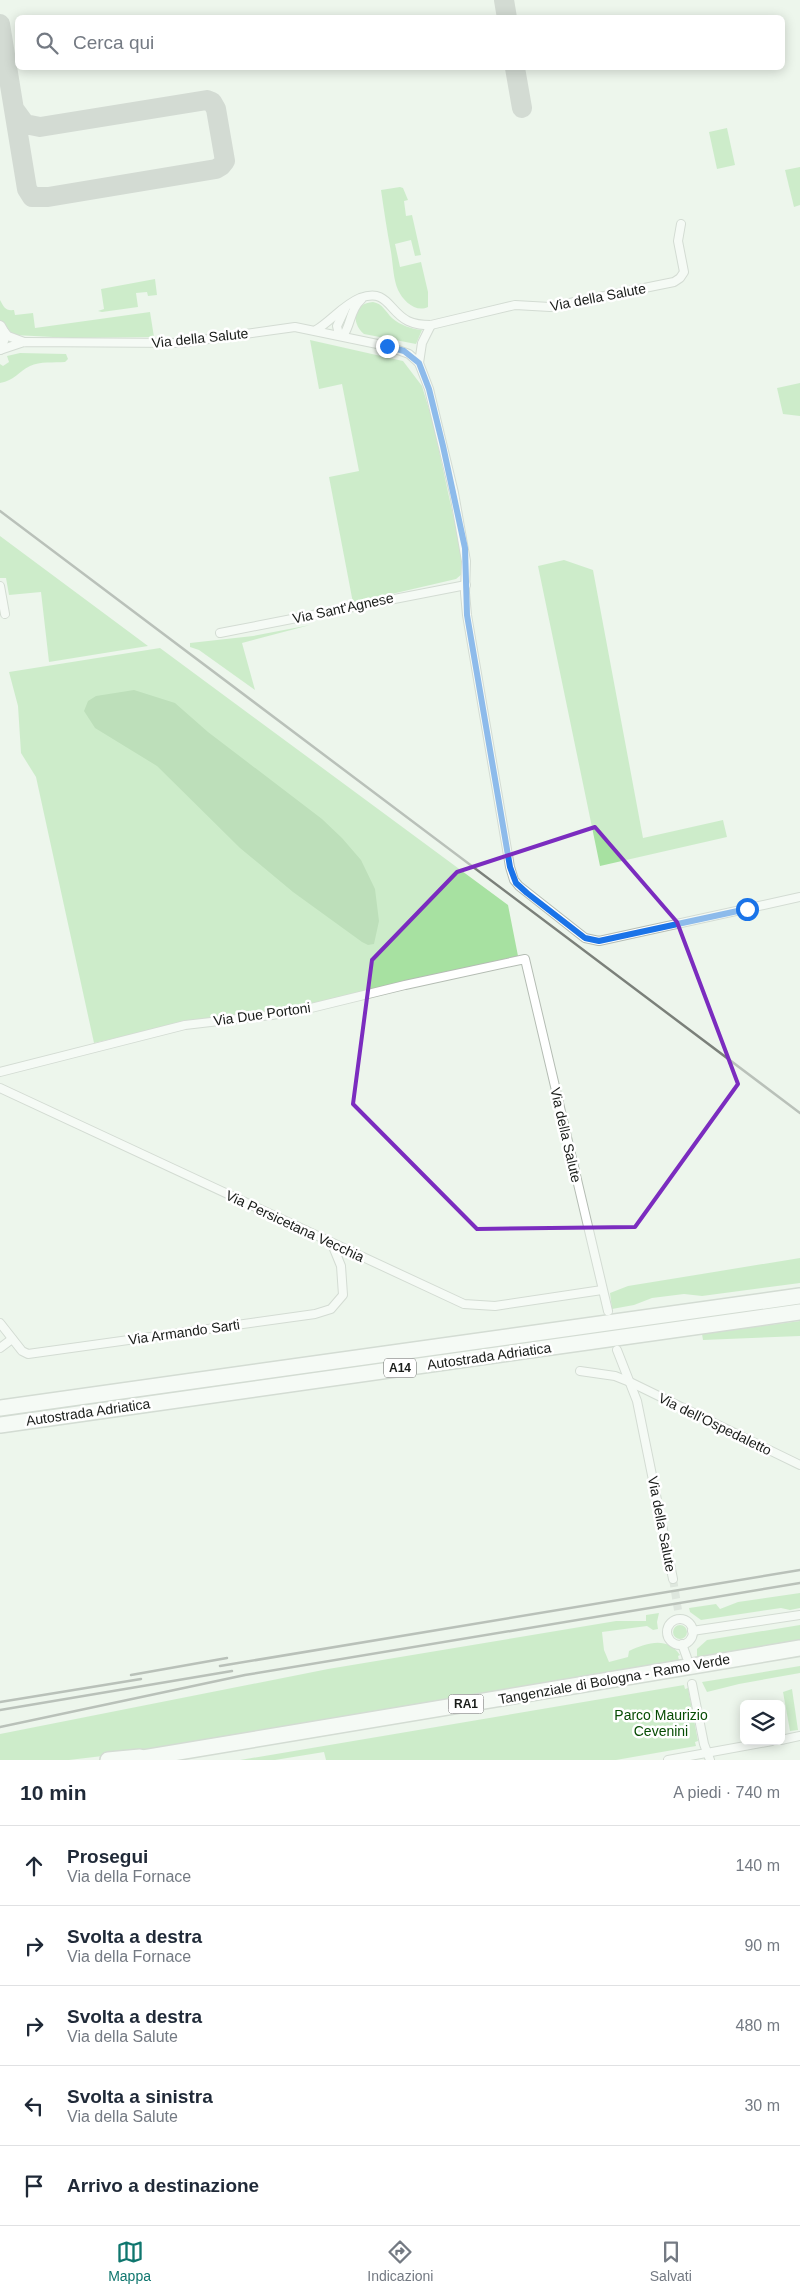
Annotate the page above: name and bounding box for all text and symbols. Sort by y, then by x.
search box [15,15,785,70]
icon: search [33,29,61,57]
text: Cerca qui [73,32,154,53]
street label: Via della Salute [549,280,647,314]
street label: Via della Salute [151,325,249,351]
route end [376,335,399,358]
street label: Via Sant'Agnese [291,589,395,627]
route start [736,898,759,921]
street label: Via Due Portoni [212,999,312,1029]
street label: Via della Salute [547,1086,585,1184]
street label: Via Persicetana Vecchia [223,1187,367,1265]
street label: Via Armando Sarti [127,1316,241,1348]
street label: Autostrada Adriatica [426,1339,552,1373]
road number: A14 [384,1359,416,1378]
street label: Via dell'Ospedaletto [656,1390,774,1458]
street label: Autostrada Adriatica [25,1395,151,1429]
street label: Via della Salute [645,1475,679,1573]
street label: Tangenziale di Bologna - Ramo Verde [497,1651,731,1707]
road number: RA1 [448,1695,484,1714]
map controls [740,1700,785,1745]
button: layers [740,1700,785,1745]
park label: Parco Maurizio Cevenini [614,1707,708,1739]
text: 10 min [20,1781,87,1804]
text: A piedi · 740 m [673,1784,780,1801]
text: Prosegui [67,1846,148,1867]
icon: ahead [20,1852,48,1880]
text: 140 m [736,1857,780,1874]
text: Via della Fornace [67,1868,191,1885]
text: Svolta a destra [67,1926,202,1947]
icon: right [20,1932,48,1960]
text: 90 m [744,1937,780,1954]
text: Via della Fornace [67,1948,191,1965]
text: Svolta a destra [67,2006,202,2027]
icon: right [20,2012,48,2040]
text: 480 m [736,2017,780,2034]
text: Via della Salute [67,2028,178,2045]
text: Svolta a sinistra [67,2086,213,2107]
icon: left [20,2092,48,2120]
text: 30 m [744,2097,780,2114]
text: Via della Salute [67,2108,178,2125]
icon: arrive [20,2172,48,2200]
text: Arrivo a destinazione [67,2175,259,2196]
tab: Mappa [108,2238,151,2284]
tab: Indicazioni [367,2238,433,2284]
tab: Salvati [650,2238,692,2284]

